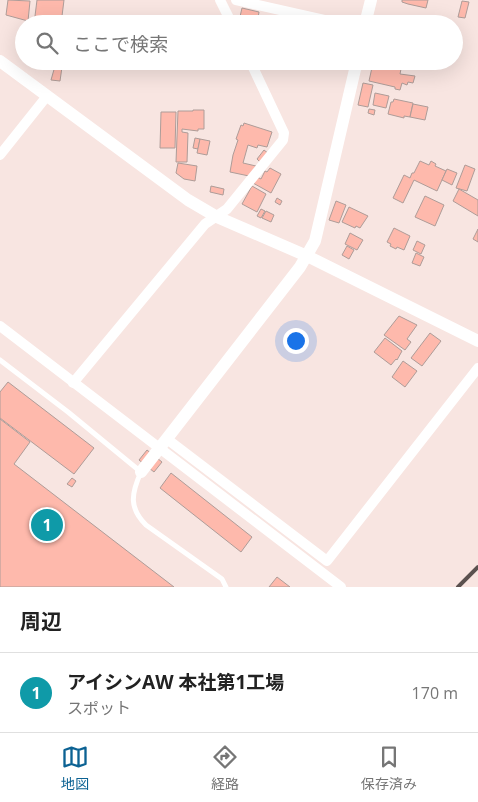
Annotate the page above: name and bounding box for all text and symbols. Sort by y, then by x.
search box [15,15,463,70]
icon: search [33,29,61,57]
text: ここで検索 [73,31,168,57]
your location [283,328,309,354]
pin: 1 [31,506,63,544]
text: 周辺 [20,607,62,635]
text: アイシンAW 本社第1工場 [67,669,284,695]
text: 1 [31,682,41,704]
text: 170 m [412,682,458,704]
text: スポット [67,697,131,719]
tab: 地図 [61,743,89,793]
tab: 経路 [211,743,239,793]
tab: 保存済み [361,743,417,793]

